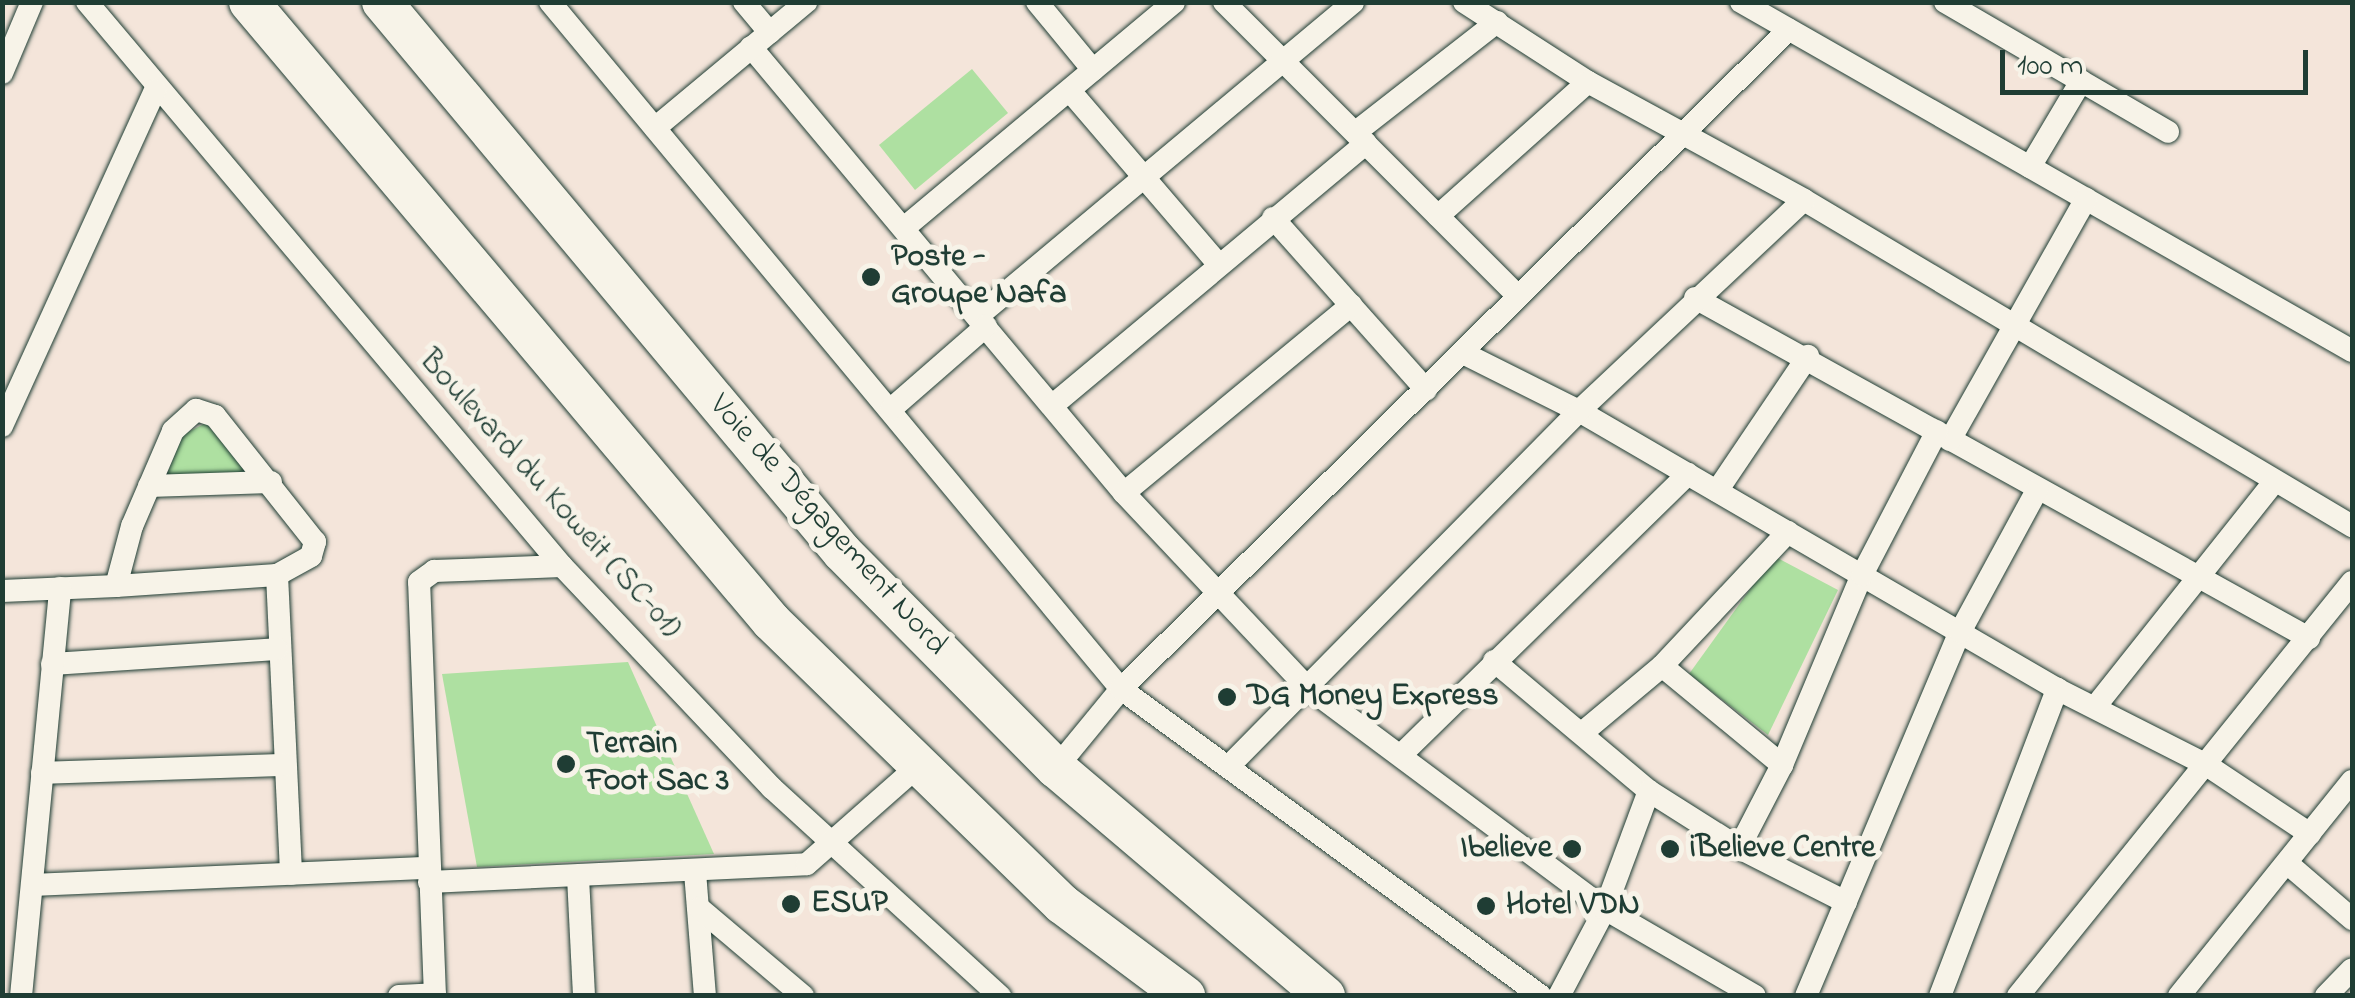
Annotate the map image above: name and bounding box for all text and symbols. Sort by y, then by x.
scale bar [2005,30,2312,92]
text: 100 m [2017,45,2083,89]
place label: Poste - Groupe Nafa [891,240,1067,315]
marker: Poste - Groupe Nafa [860,266,882,288]
street label: Boulevard du Koweit (SC-01) [409,343,689,647]
street label: Voie de Dégagement Nord [700,387,954,665]
place label: DG Money Express [1247,678,1498,716]
marker: DG Money Express [1216,686,1238,708]
place label: Terrain Foot Sac 3 [586,727,729,802]
marker: Terrain Foot Sac 3 [555,753,577,775]
place label: Ibelieve [1460,830,1552,868]
place label: iBelieve Centre [1690,830,1875,868]
marker: Ibelieve [1561,838,1583,860]
marker: iBelieve Centre [1659,838,1681,860]
place label: ESUP [811,885,888,923]
place label: Hotel VDN [1506,887,1640,925]
marker: ESUP [780,893,802,915]
marker: Hotel VDN [1475,895,1497,917]

